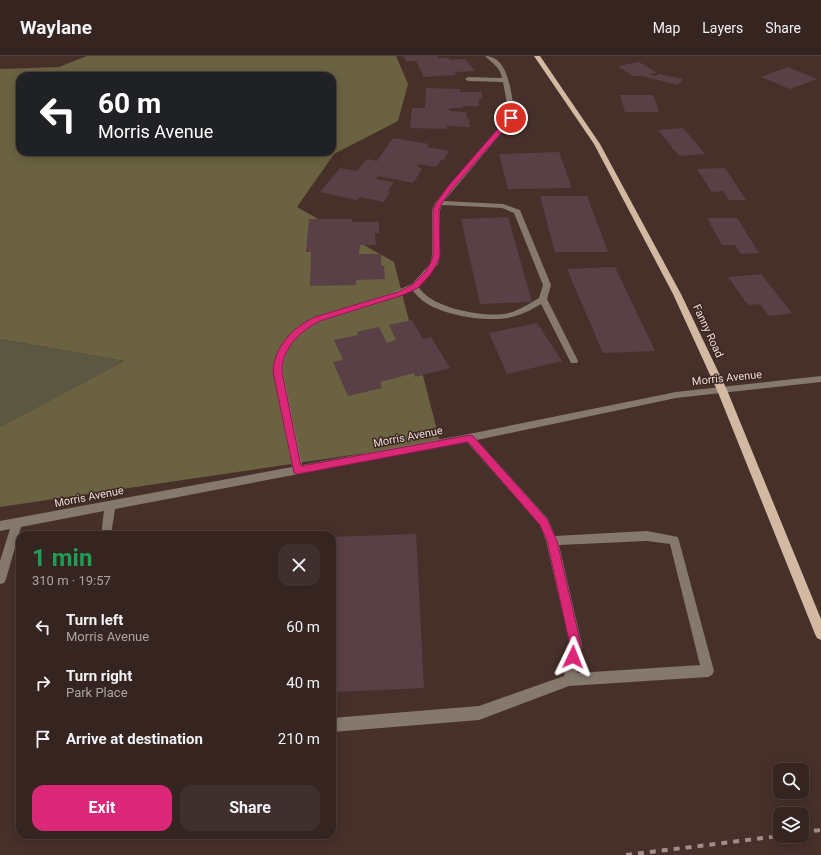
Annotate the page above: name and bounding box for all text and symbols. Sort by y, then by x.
text: Waylane [20,16,92,39]
text: Map [653,20,680,36]
text: Layers [702,20,743,36]
text: Share [765,20,801,36]
text: 60 m [98,87,161,120]
icon: left [32,88,84,140]
pin [494,101,528,135]
icon: arrive [500,107,522,129]
text: Morris Avenue [98,121,213,142]
street label: Fanny Road [690,302,726,360]
street label: Morris Avenue [691,368,763,388]
street label: Morris Avenue [372,424,444,450]
street label: Morris Avenue [53,484,125,510]
text: 1 min [32,544,92,572]
button: close [278,544,320,586]
text: 310 m · 19:57 [32,573,111,588]
text: Turn left [66,611,123,629]
icon: left [32,616,54,638]
text: 60 m [286,618,320,636]
text: Morris Avenue [66,629,149,644]
position arrow [552,636,594,678]
text: Turn right [66,667,132,685]
icon: right [32,672,54,694]
text: 40 m [286,674,320,692]
text: Park Place [66,685,128,700]
icon: arrive [32,728,54,750]
text: Arrive at destination [66,730,203,748]
text: 210 m [278,730,320,748]
map controls [773,763,809,843]
button: search [773,763,809,799]
button: Exit [32,785,172,831]
button: Share [180,785,320,831]
button: layers [773,807,809,843]

